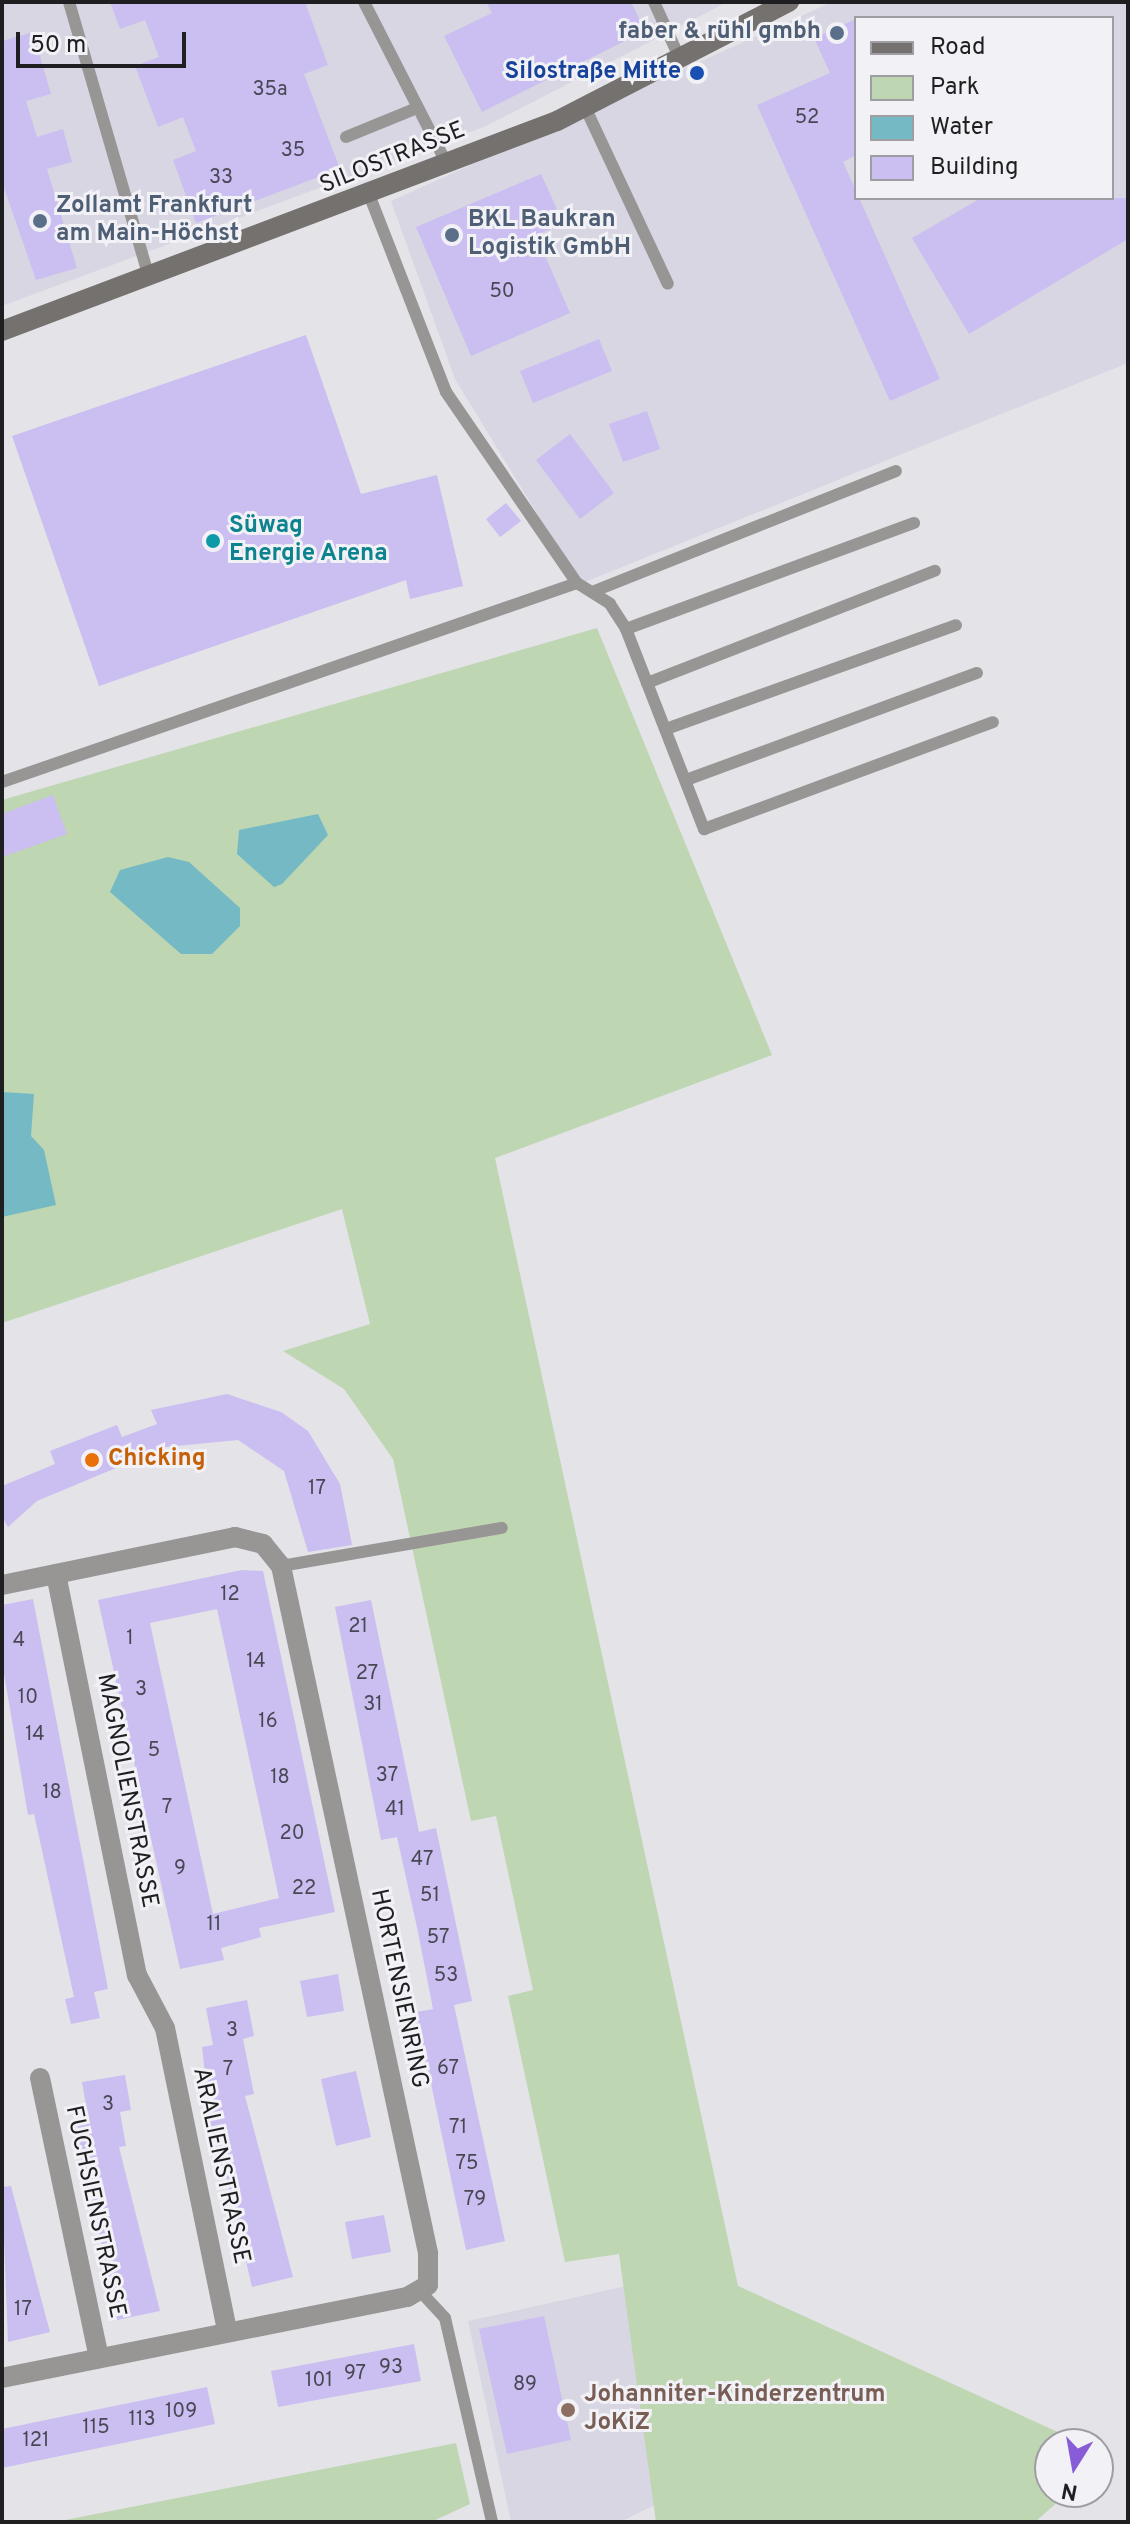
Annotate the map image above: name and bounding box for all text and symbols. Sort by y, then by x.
scale bar [20,16,190,66]
legend [854,16,1114,200]
place label: faber & rühl gmbh [618,19,821,47]
marker: faber & rühl gmbh [828,24,846,42]
text: 50 m [30,31,86,61]
text: Road [930,33,986,63]
place label: Silostraße Mitte [505,59,681,87]
marker: Silostraße Mitte [688,64,706,82]
text: Park [930,73,980,103]
house number: 35a [253,78,287,102]
house number: 52 [795,106,819,130]
text: Water [930,113,993,143]
street label: SILOSTRASSE [316,117,470,201]
house number: 35 [281,139,305,163]
text: Building [930,153,1019,183]
house number: 33 [209,166,233,190]
place label: Zollamt Frankfurt am Main-Höchst [56,193,252,249]
place label: BKL Baukran Logistik GmbH [468,207,631,263]
marker: Zollamt Frankfurt am Main-Höchst [31,212,49,230]
marker: BKL Baukran Logistik GmbH [443,226,461,244]
house number: 50 [489,280,515,304]
place label: Süwag Energie Arena [229,513,389,569]
marker: Süwag Energie Arena [204,532,222,550]
place label: Chicking [108,1446,206,1474]
marker: Chicking [83,1451,101,1469]
house number: 17 [308,1477,326,1501]
house number: 12 [220,1583,240,1607]
house number: 21 [348,1615,368,1639]
house number: 1 [126,1627,134,1651]
house number: 4 [13,1629,25,1653]
house number: 14 [246,1650,266,1674]
house number: 27 [356,1662,378,1686]
street label: MAGNOLIENSTRASSE [89,1671,163,1911]
house number: 3 [135,1678,147,1702]
house number: 10 [18,1686,38,1710]
house number: 31 [363,1693,383,1717]
house number: 16 [258,1710,278,1734]
house number: 14 [25,1723,45,1747]
house number: 5 [148,1739,160,1763]
house number: 37 [376,1764,398,1788]
house number: 18 [270,1766,290,1790]
house number: 18 [42,1781,62,1805]
house number: 7 [162,1796,172,1820]
house number: 41 [385,1798,405,1822]
house number: 20 [279,1822,305,1846]
house number: 47 [411,1848,433,1872]
house number: 9 [174,1857,186,1881]
house number: 22 [292,1877,316,1901]
house number: 51 [420,1884,440,1908]
street label: HORTENSIENRING [363,1887,433,2091]
house number: 11 [207,1913,221,1937]
house number: 57 [427,1926,449,1950]
house number: 53 [434,1964,458,1988]
house number: 3 [226,2019,238,2043]
house number: 67 [437,2057,459,2081]
house number: 7 [223,2058,233,2082]
street label: ARALIENSTRASSE [185,2065,255,2267]
house number: 3 [102,2093,114,2117]
street label: FUCHSIENSTRASSE [57,2103,131,2321]
house number: 71 [449,2116,467,2140]
house number: 75 [456,2152,478,2176]
house number: 79 [464,2188,486,2212]
house number: 17 [14,2298,32,2322]
house number: 93 [379,2356,403,2380]
house number: 97 [344,2362,366,2386]
house number: 101 [305,2369,333,2393]
house number: 89 [513,2373,537,2397]
place label: Johanniter-Kinderzentrum JoKiZ [584,2382,886,2438]
house number: 109 [165,2400,197,2424]
marker: Johanniter-Kinderzentrum JoKiZ [559,2401,577,2419]
house number: 113 [129,2408,155,2432]
house number: 115 [82,2416,110,2440]
north arrow [1034,2428,1114,2508]
house number: 121 [22,2429,50,2453]
text: N [1059,2475,1080,2505]

